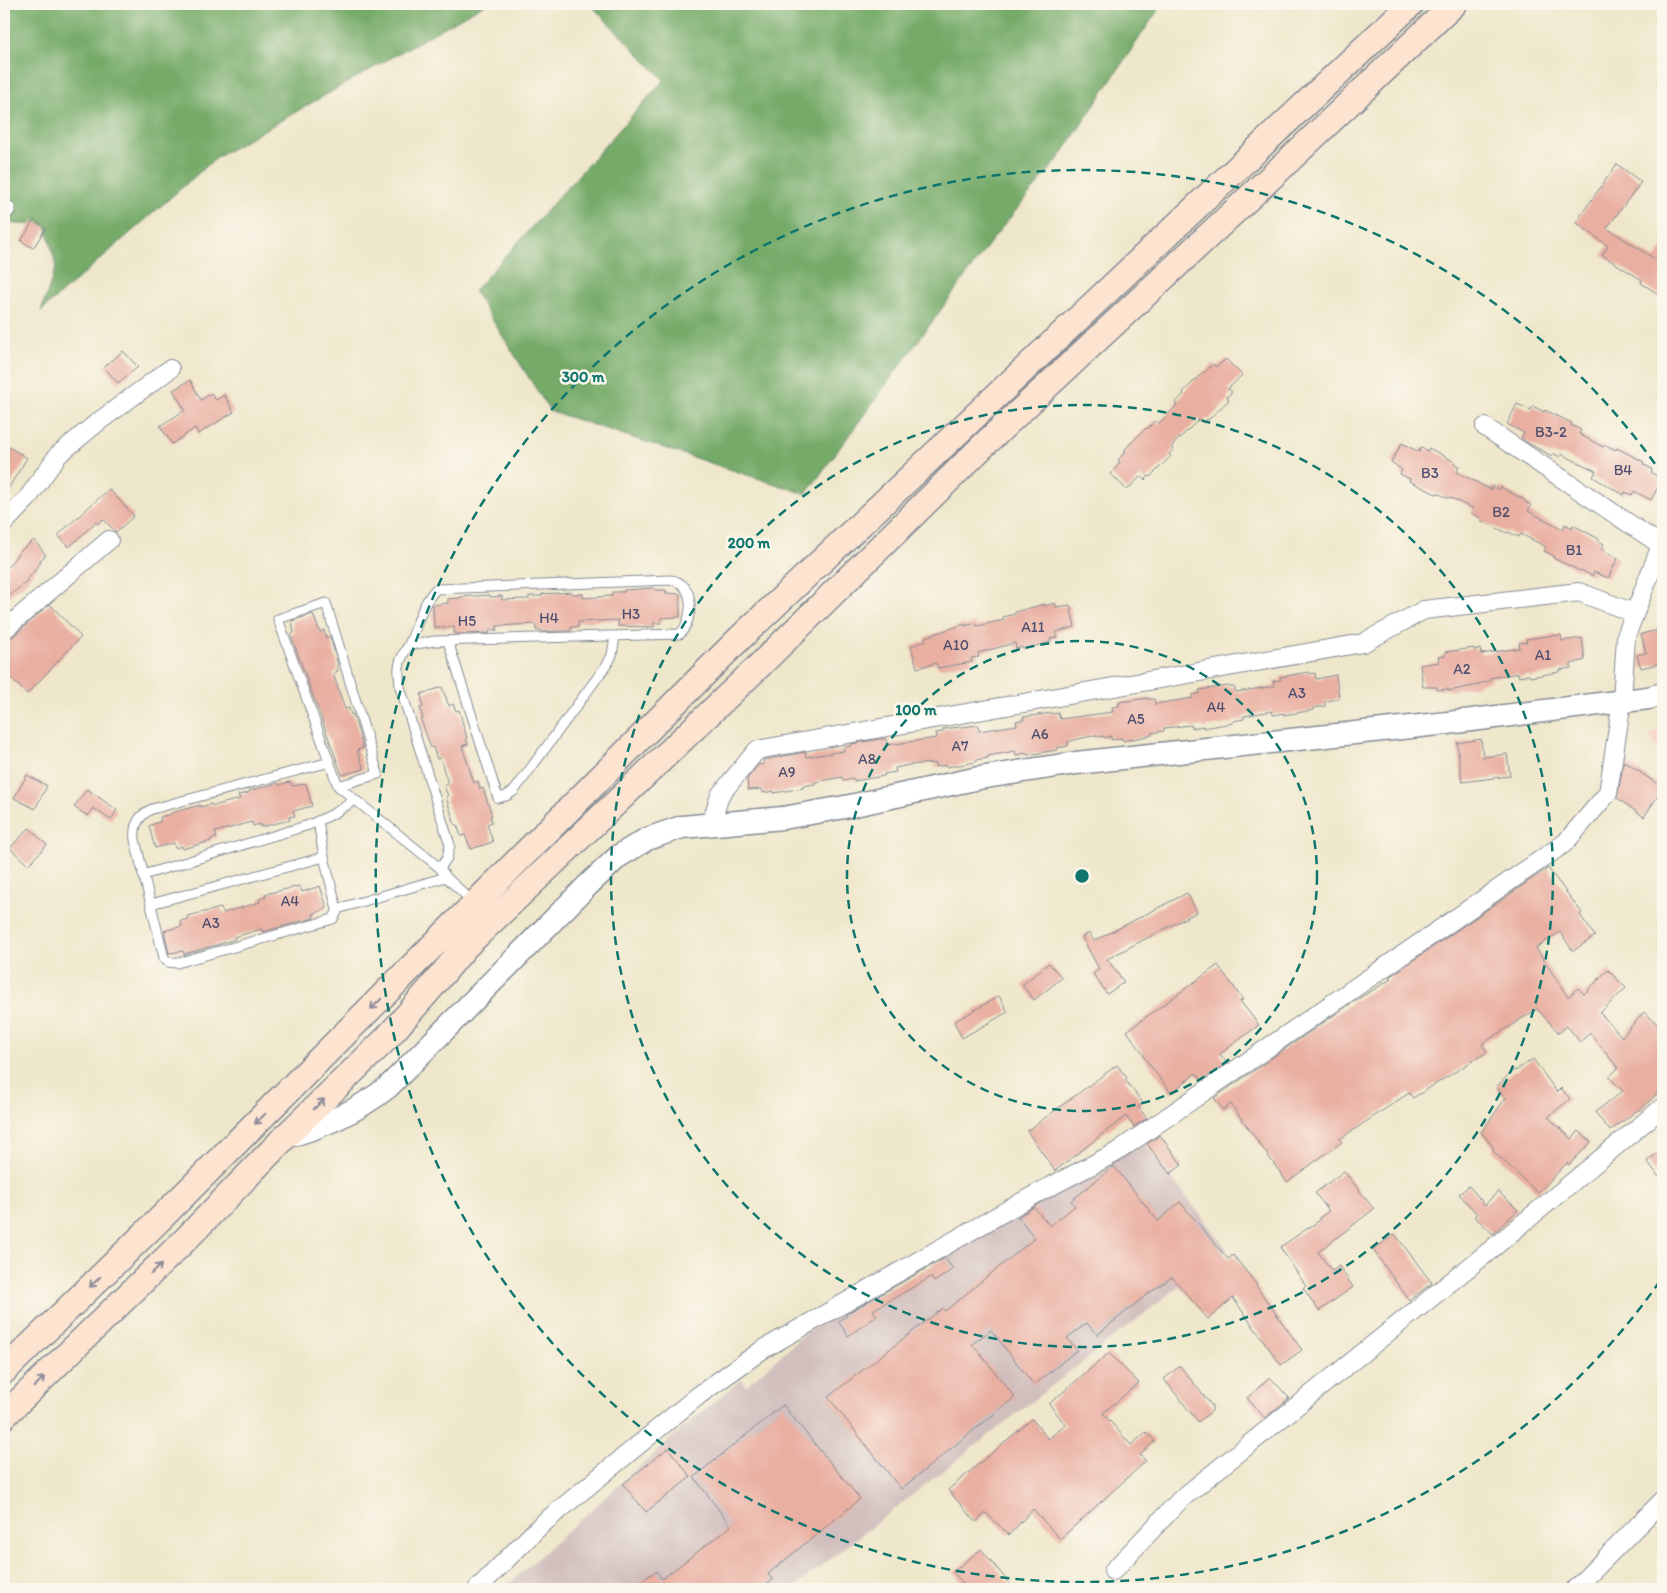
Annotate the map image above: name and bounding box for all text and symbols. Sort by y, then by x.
text: 300 m [562,368,605,386]
house number: B3-2 [1535,423,1567,441]
house number: B4 [1614,461,1632,479]
house number: B3 [1421,464,1439,482]
house number: B2 [1492,503,1510,521]
text: 200 m [728,534,771,552]
house number: B1 [1566,541,1582,559]
house number: H3 [622,605,640,623]
house number: H4 [539,609,559,627]
house number: H5 [458,612,476,630]
house number: A11 [1021,618,1045,636]
house number: A10 [943,636,969,654]
house number: A1 [1535,646,1551,664]
house number: A2 [1453,660,1471,678]
house number: A3 [1288,684,1306,702]
house number: A4 [1207,698,1225,716]
text: 100 m [895,701,937,719]
house number: A5 [1127,710,1145,728]
house number: A6 [1031,725,1049,743]
house number: A7 [951,737,969,755]
house number: A8 [858,750,876,768]
house number: A9 [778,763,796,781]
centre of rings [1073,867,1091,885]
house number: A4 [281,892,299,910]
house number: A3 [202,914,220,932]
one-way arrow [369,998,382,1010]
one-way arrow [313,1098,325,1110]
one-way arrow [254,1113,267,1125]
one-way arrow [149,1263,162,1275]
one-way arrow [89,1276,101,1288]
one-way arrow [33,1376,45,1388]

